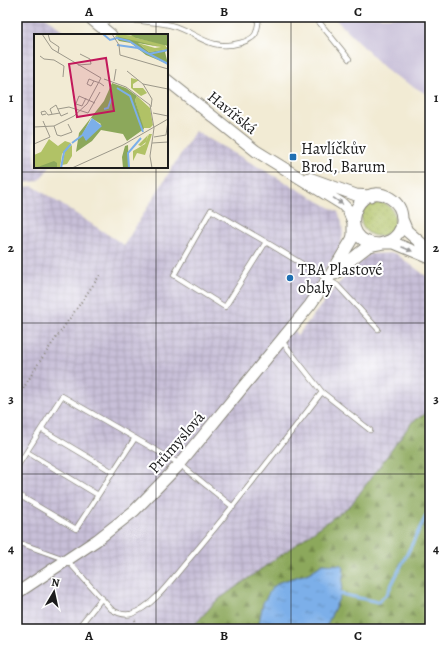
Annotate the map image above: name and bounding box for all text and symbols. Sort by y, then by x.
text: A [84,3,94,20]
text: B [220,3,228,20]
text: C [354,3,362,20]
inset map [34,34,168,168]
street label: Havířská [203,86,262,140]
text: 1 [9,89,14,106]
text: 1 [434,89,439,106]
place label: Havlíčkův Brod, Barum [301,138,386,178]
marker: Havlíčkův Brod, Barum [288,152,298,162]
one-way arrow [332,198,343,205]
text: 2 [8,239,15,256]
text: 2 [433,239,440,256]
one-way arrow [402,246,414,252]
place label: TBA Plastové obaly [298,259,382,299]
marker: TBA Plastové obaly [285,273,295,283]
text: 3 [8,390,14,407]
text: 3 [433,390,439,407]
street label: Průmyslová [144,406,210,479]
text: 4 [8,540,14,557]
text: 4 [433,540,439,557]
north arrow [34,572,74,612]
text: N [50,575,61,591]
text: A [84,627,94,644]
text: B [220,627,228,644]
text: C [354,627,362,644]

